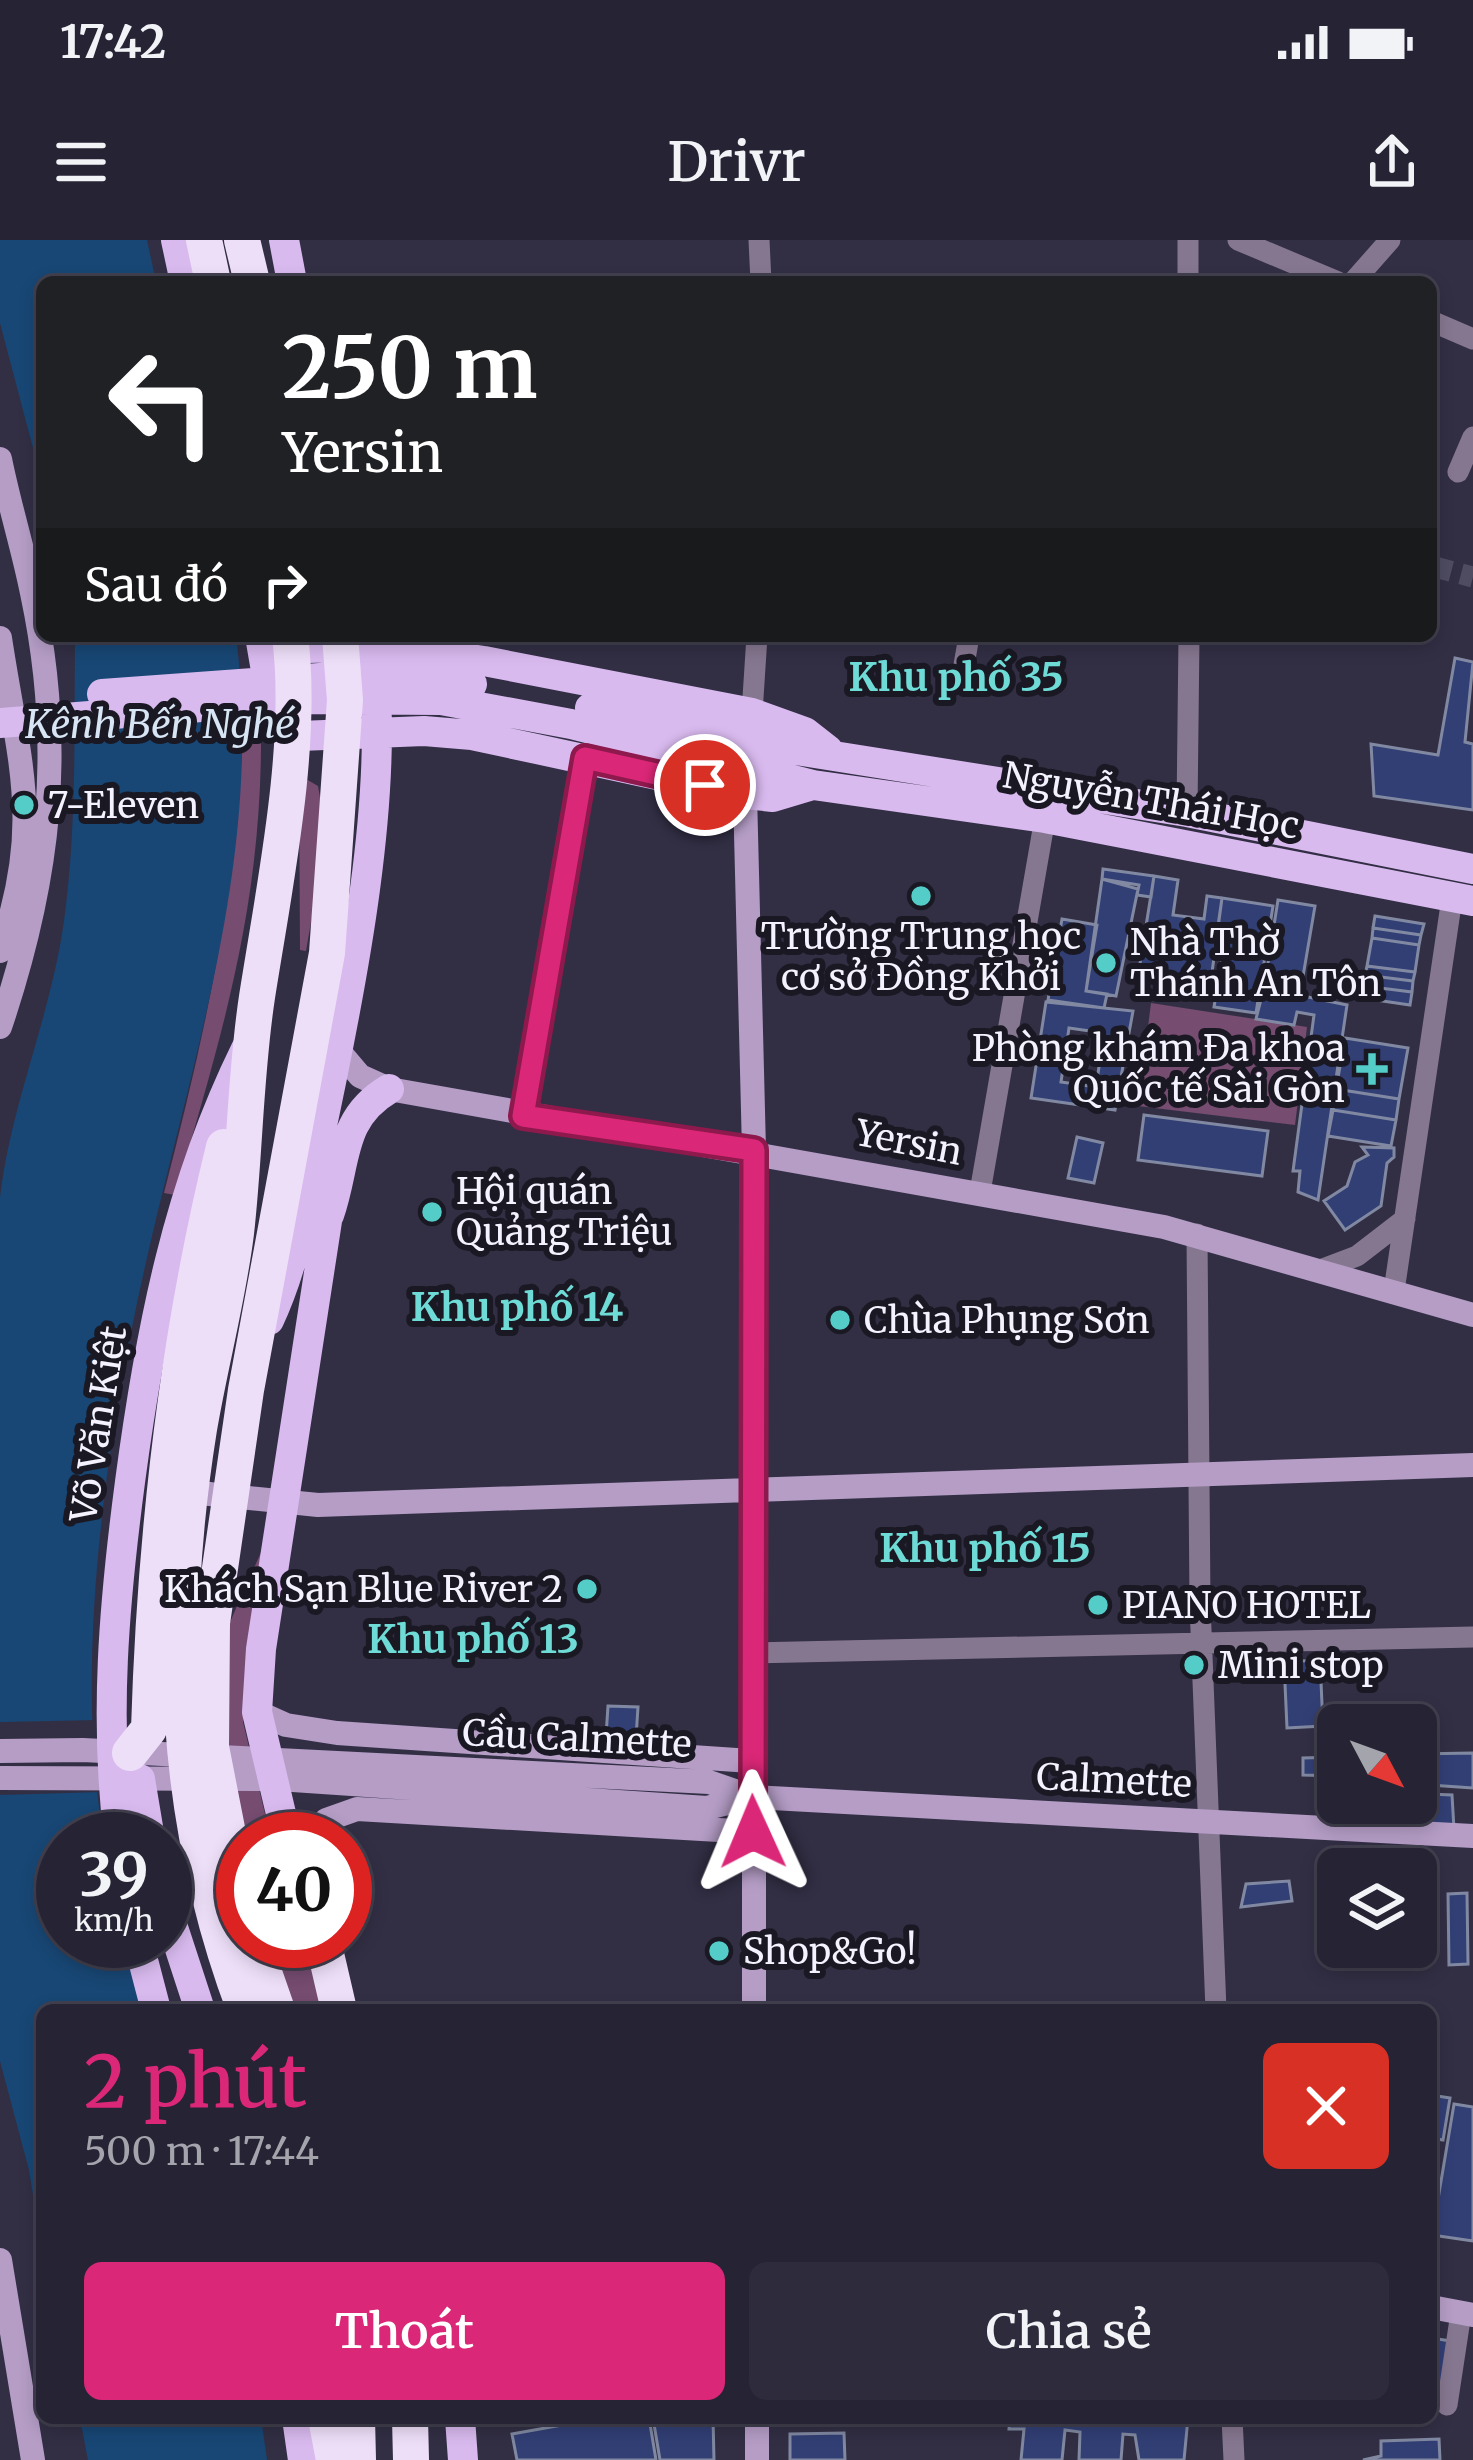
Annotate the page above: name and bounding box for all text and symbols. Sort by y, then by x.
text: 17:42 [60,14,166,70]
text: Drivr [667,128,806,196]
icon: menu [48,129,114,195]
icon: share [1359,129,1425,195]
text: 250 m [282,315,537,421]
icon: left [84,324,240,480]
text: Yersin [282,419,443,487]
icon: right [252,552,318,618]
text: Sau đó [84,557,228,613]
district label: Khu phố 35 [848,653,1064,702]
water label: Kênh Bến Nghé [24,700,296,749]
pin [654,734,756,836]
street label: Nguyễn Thái Học [999,751,1303,849]
icon: arrive [672,752,738,818]
place label: 7-Eleven [48,783,199,828]
marker: 7-Eleven [11,792,37,818]
marker: Trường Trung học cơ sở Đồng Khởi [908,883,934,909]
place label: Trường Trung học cơ sở Đồng Khởi [761,914,1081,1000]
place label: Nhà Thờ Thánh An Tôn [1130,920,1381,1006]
marker: Nhà Thờ Thánh An Tôn [1093,950,1119,976]
place label: Phòng khám Đa khoa Quốc tế Sài Gòn [972,1026,1345,1112]
marker: Phòng khám Đa khoa Quốc tế Sài Gòn [1356,1053,1388,1085]
street label: Yersin [851,1110,966,1175]
place label: Hội quán Quảng Triệu [456,1169,672,1255]
marker: Hội quán Quảng Triệu [419,1199,445,1225]
district label: Khu phố 14 [411,1283,624,1332]
place label: Chùa Phụng Sơn [864,1298,1150,1343]
marker: Chùa Phụng Sơn [827,1307,853,1333]
street label: Võ Văn Kiệt [61,1323,136,1526]
district label: Khu phố 15 [879,1524,1091,1573]
place label: Khách Sạn Blue River 2 [164,1567,563,1612]
marker: Khách Sạn Blue River 2 [574,1576,600,1602]
place label: PIANO HOTEL [1122,1583,1371,1628]
marker: PIANO HOTEL [1085,1592,1111,1618]
district label: Khu phố 13 [367,1615,579,1664]
place label: Mini stop [1218,1643,1383,1688]
marker: Mini stop [1181,1652,1207,1678]
north arrow [1317,1704,1437,1824]
map controls [1317,1704,1437,1968]
street label: Cầu Calmette [461,1709,693,1767]
street label: Calmette [1035,1754,1193,1807]
position arrow [690,1769,816,1895]
speed limit sign: 40 [216,1812,372,1968]
text: 39 [79,1837,149,1912]
button: layers [1317,1848,1437,1968]
text: km/h [74,1901,154,1939]
place label: Shop&Go! [743,1929,917,1974]
marker: Shop&Go! [706,1938,732,1964]
text: 2 phút [84,2036,307,2127]
button: close [1263,2043,1389,2169]
text: 500 m · 17:44 [84,2127,319,2176]
button: Thoát [84,2262,725,2400]
button: Chia sẻ [749,2262,1389,2400]

